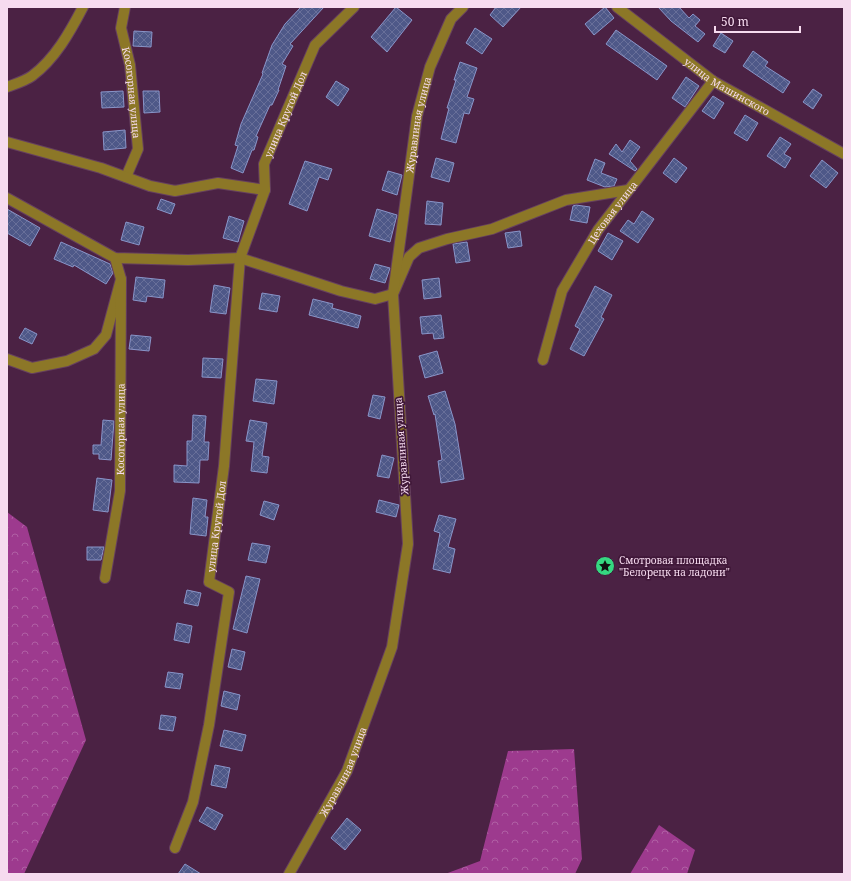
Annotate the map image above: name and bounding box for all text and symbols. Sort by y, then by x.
scale bar [715,8,800,34]
text: 50 m [721,13,749,30]
street label: Косогорная улица [119,45,144,139]
street label: улица Машинского [681,54,773,118]
street label: улица Крутой Дол [261,69,310,160]
street label: Журавлиная улица [402,75,434,175]
street label: Цеховая улица [584,178,641,246]
street label: Косогорная улица [113,383,128,475]
street label: Журавлиная улица [391,397,411,496]
street label: улица Крутой Дол [203,480,229,573]
place label: Смотровая площадка "Белорецк на ладони" [619,553,730,579]
place icon: Смотровая площадка "Белорецк на ладони" [594,555,616,577]
street label: Журавлиная улица [315,725,370,820]

